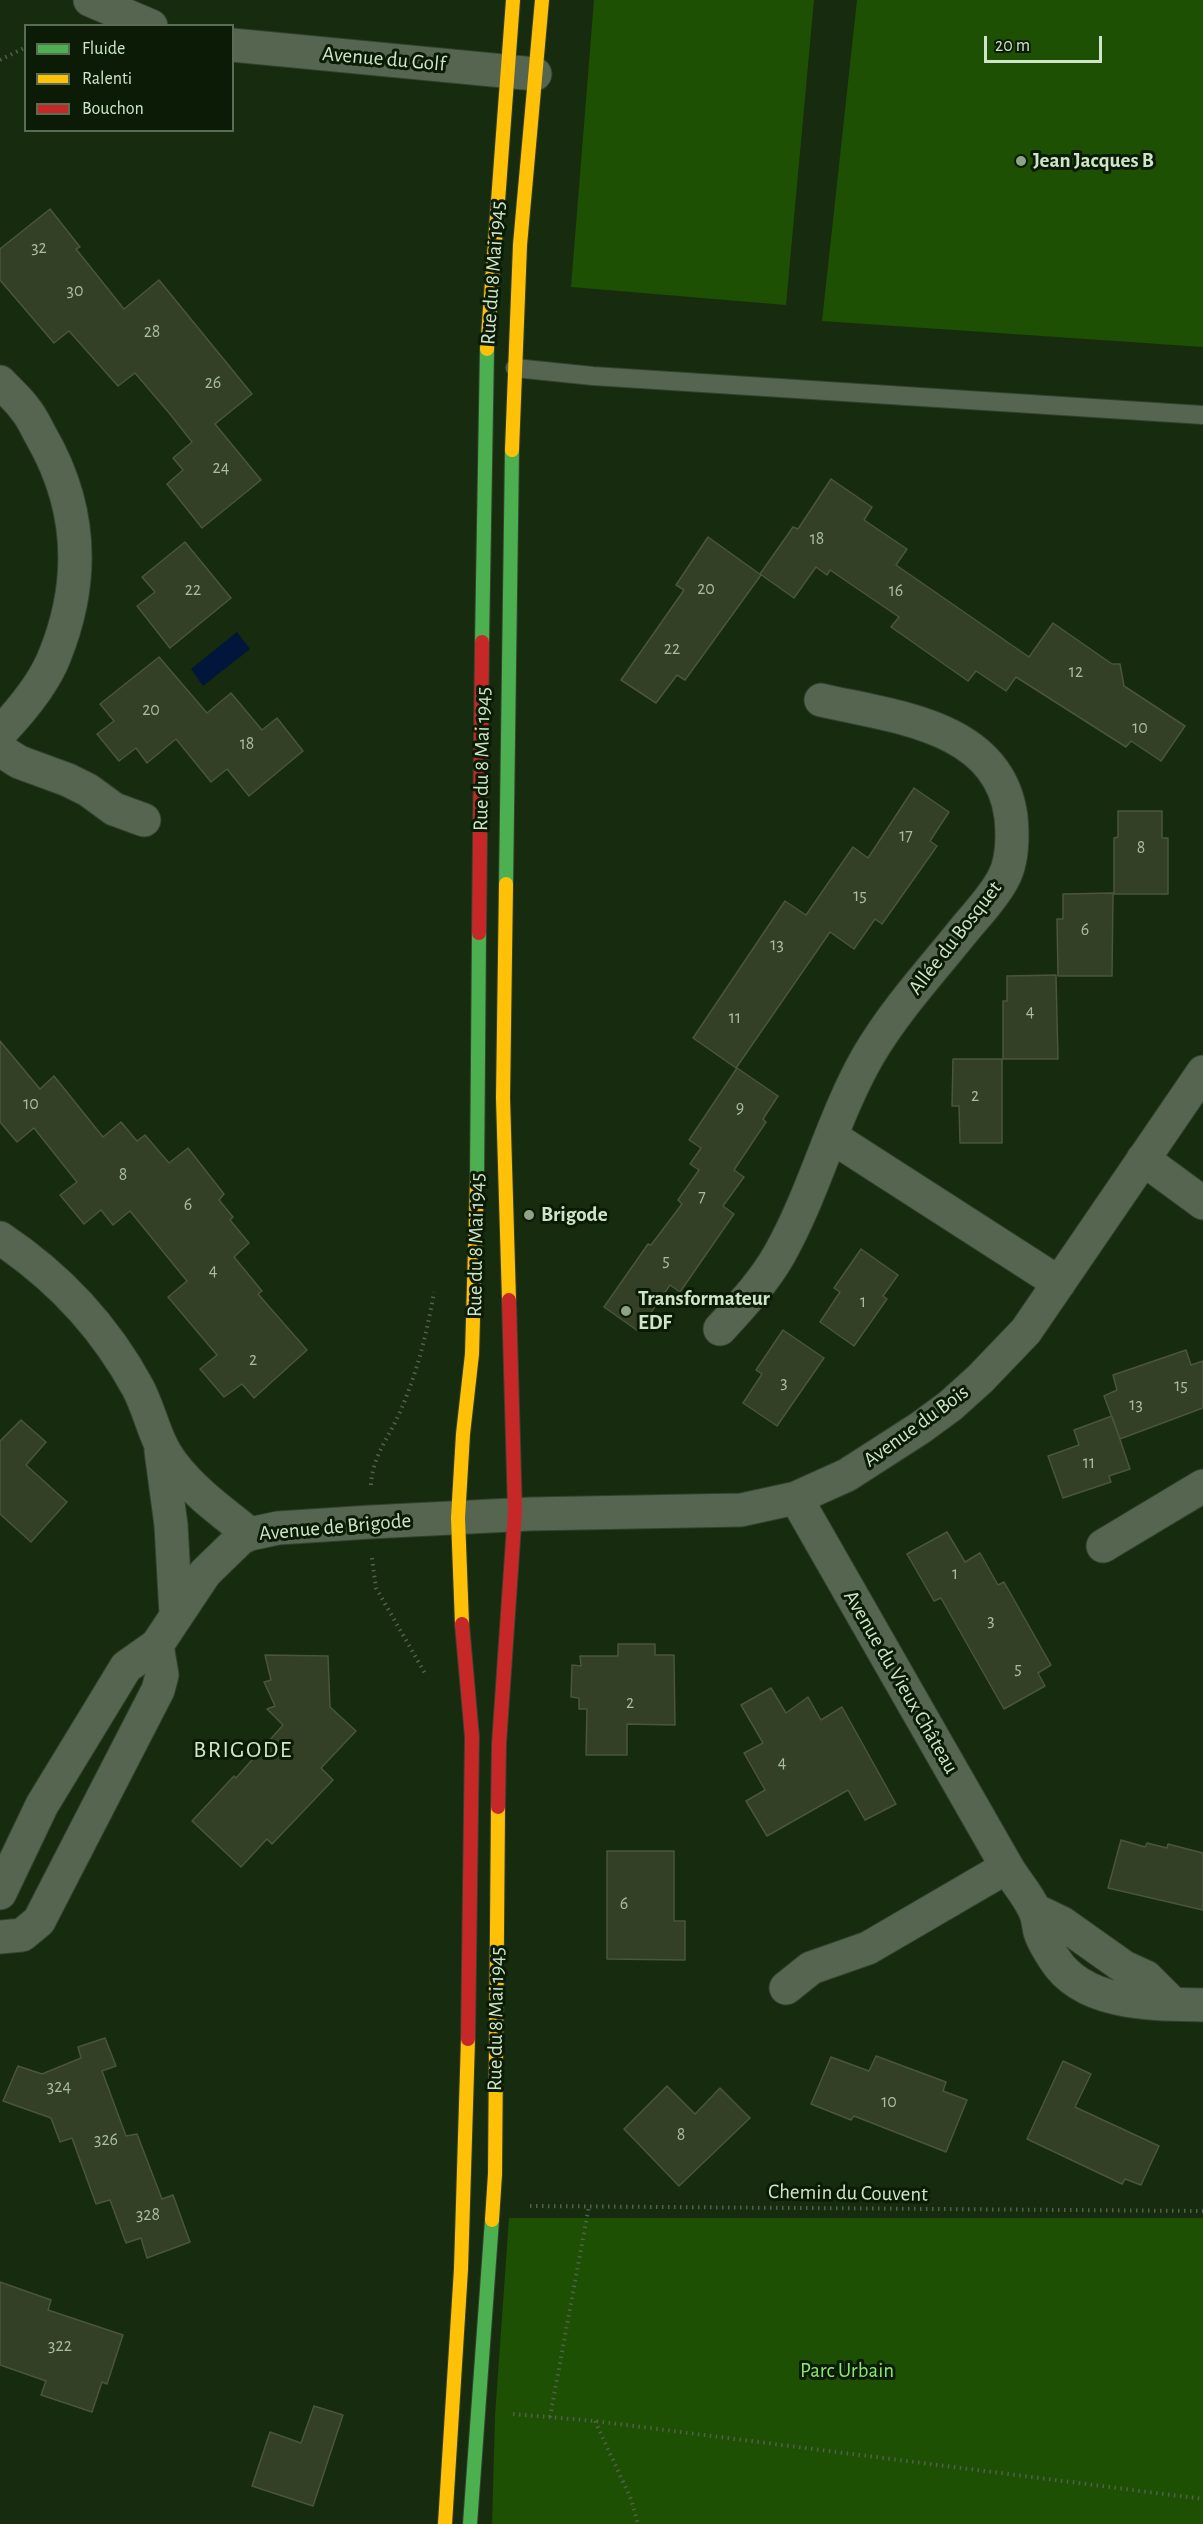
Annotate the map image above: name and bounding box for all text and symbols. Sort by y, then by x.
legend [24,24,234,132]
scale bar [987,24,1106,62]
text: 20 m [995,37,1030,55]
text: Fluide [82,40,125,58]
street label: Avenue du Golf [321,41,447,77]
text: Ralenti [82,70,132,88]
text: Bouchon [82,100,144,118]
place label: Jean Jacques B [1033,148,1154,174]
marker: Jean Jacques B [1014,154,1028,168]
street label: Rue du 8 Mai 1945 [475,200,511,346]
house number: 32 [31,237,47,259]
house number: 30 [67,280,83,302]
house number: 28 [144,321,160,343]
house number: 26 [205,372,221,394]
house number: 24 [213,457,229,479]
house number: 18 [810,528,824,550]
house number: 20 [697,578,715,600]
house number: 22 [185,579,201,601]
house number: 16 [889,580,903,602]
house number: 22 [664,638,680,660]
house number: 12 [1069,661,1083,683]
street label: Rue du 8 Mai 1945 [468,687,496,831]
house number: 20 [142,699,160,721]
house number: 10 [1132,717,1148,739]
house number: 18 [240,733,254,755]
house number: 17 [899,825,913,847]
house number: 8 [1137,837,1145,859]
street label: Allée du Bosquet [903,876,1007,1000]
house number: 15 [853,885,867,907]
house number: 6 [1081,919,1089,941]
house number: 13 [770,934,784,956]
house number: 4 [1026,1001,1034,1023]
house number: 11 [729,1007,741,1029]
house number: 2 [971,1085,979,1107]
house number: 10 [23,1093,39,1115]
house number: 9 [736,1097,744,1119]
house number: 8 [119,1164,127,1186]
street label: Rue du 8 Mai 1945 [462,1173,490,1317]
house number: 7 [698,1186,706,1208]
house number: 6 [184,1194,192,1216]
place label: Brigode [541,1202,608,1228]
marker: Brigode [522,1208,536,1222]
house number: 5 [662,1250,670,1272]
house number: 4 [209,1260,217,1282]
place label: Transformateur EDF [638,1286,770,1336]
house number: 1 [860,1291,866,1313]
marker: Transformateur EDF [619,1304,633,1318]
house number: 2 [249,1349,257,1371]
house number: 3 [780,1372,788,1394]
house number: 15 [1174,1375,1188,1397]
street label: Avenue du Bois [858,1379,974,1473]
house number: 13 [1129,1394,1143,1416]
house number: 11 [1083,1452,1095,1474]
street label: Avenue de Brigode [258,1508,412,1546]
house number: 1 [952,1563,958,1585]
street label: Avenue du Vieux Château [838,1586,964,1778]
house number: 3 [987,1610,995,1632]
house number: 5 [1014,1658,1022,1680]
house number: 2 [626,1692,634,1714]
district label: BRIGODE [193,1736,293,1764]
house number: 4 [778,1752,786,1774]
house number: 6 [620,1893,628,1915]
street label: Rue du 8 Mai 1945 [482,1947,510,2091]
house number: 324 [47,2076,71,2098]
house number: 10 [881,2091,897,2113]
house number: 8 [677,2124,685,2146]
house number: 326 [94,2129,118,2151]
street label: Chemin du Couvent [768,2179,928,2207]
house number: 328 [136,2204,160,2226]
house number: 322 [48,2335,72,2357]
park label: Parc Urbain [800,2358,894,2384]

